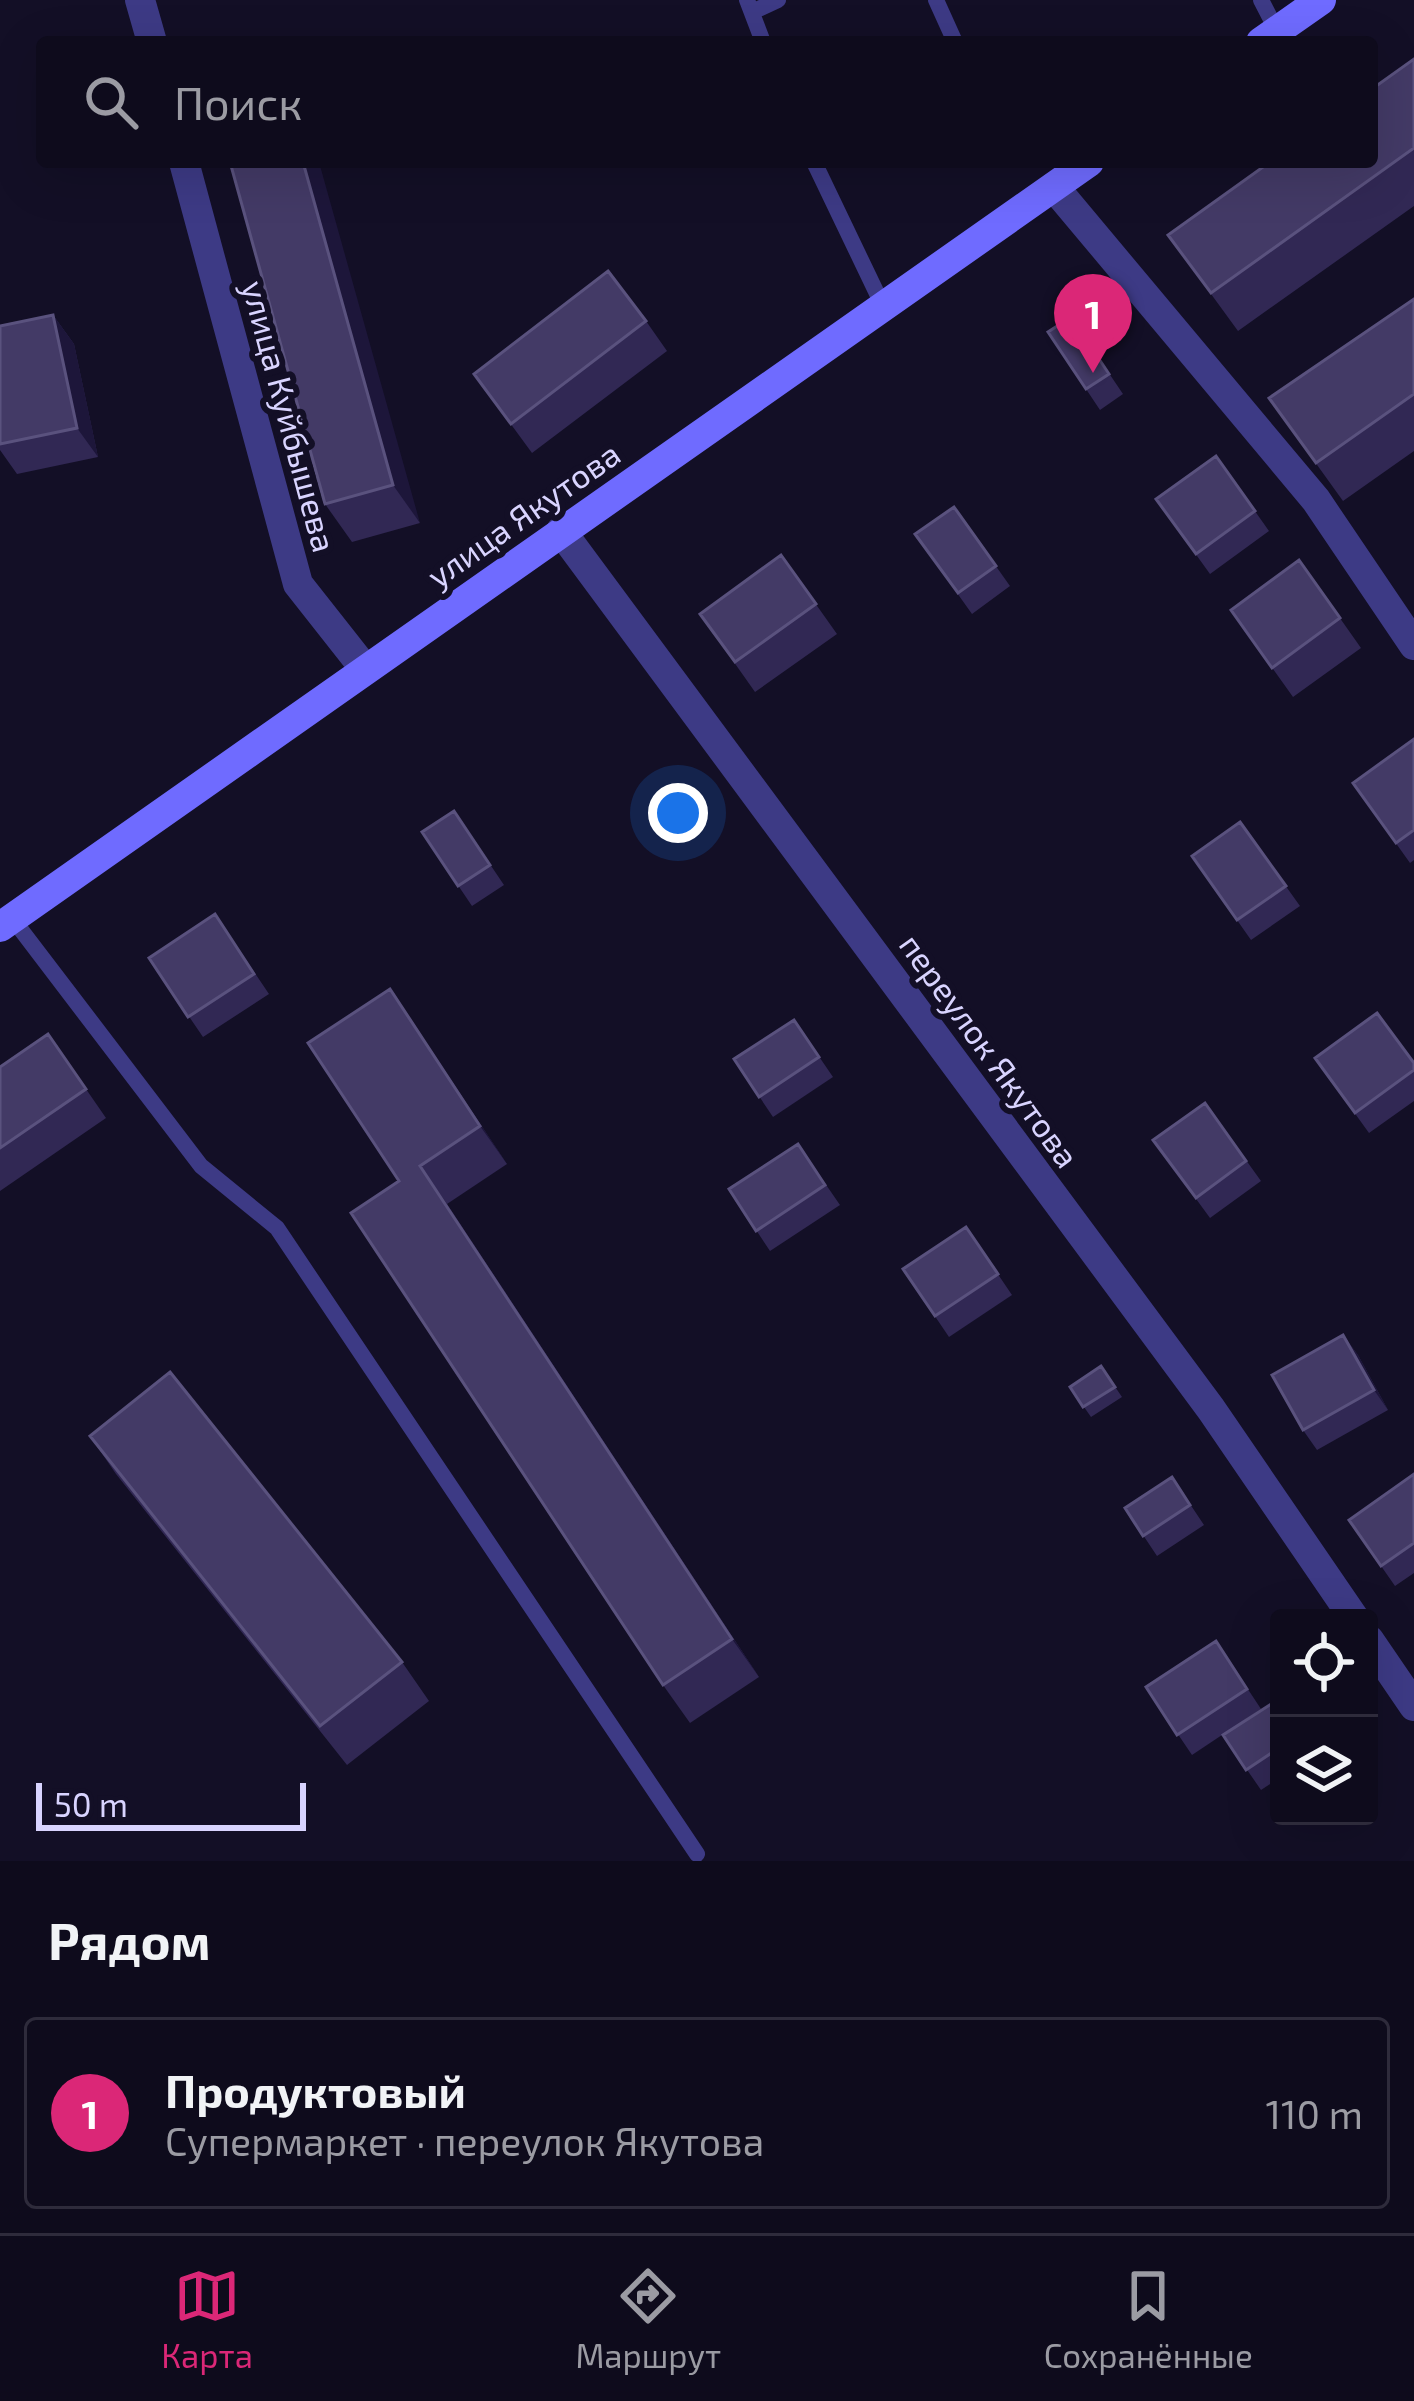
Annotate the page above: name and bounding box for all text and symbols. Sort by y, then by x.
search box [36,36,1378,168]
icon: search [78,69,144,135]
text: Поиск [174,75,302,129]
pin: 1 [1054,274,1132,373]
street label: улица Куйбышева [234,276,345,556]
street label: улица Якутова [419,433,628,596]
your location [648,783,708,843]
street label: переулок Якутова [891,925,1088,1175]
map controls [1270,1609,1378,1825]
button: locate [1270,1609,1378,1717]
button: layers [1270,1717,1378,1825]
scale bar [36,1777,306,1830]
text: 50 m [54,1784,128,1824]
text: Рядом [48,1909,211,1970]
text: Продуктовый [165,2063,466,2117]
text: 1 [82,2090,98,2137]
text: 110 m [1266,2090,1363,2137]
text: Супермаркет · переулок Якутова [165,2117,764,2164]
tab: Карта [161,2263,253,2375]
tab: Маршрут [575,2263,721,2375]
tab: Сохранённые [1044,2263,1253,2375]

